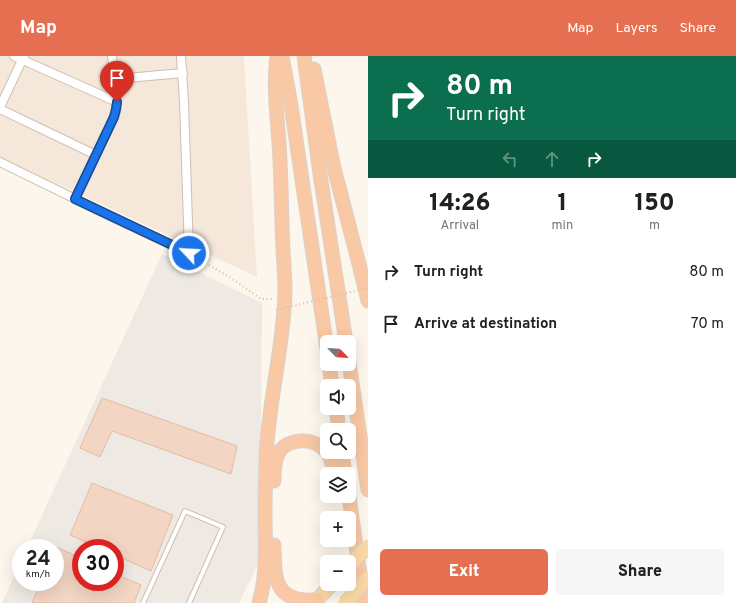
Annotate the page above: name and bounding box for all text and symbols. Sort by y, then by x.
text: Map [20,16,57,40]
text: Map [567,20,593,37]
text: Layers [615,20,657,37]
text: Share [679,20,716,37]
pin [100,61,134,102]
icon: arrive [106,67,128,89]
text: 80 m [446,69,513,105]
icon: right [380,72,432,124]
text: Turn right [446,104,526,127]
icon: left [499,148,521,170]
icon: ahead [541,148,563,170]
icon: right [583,148,605,170]
text: 14:26 [429,189,490,219]
text: 1 [558,189,567,219]
text: 150 [634,189,675,219]
text: Arrival [440,218,479,234]
text: min [552,218,573,234]
text: m [649,218,660,234]
position arrow [168,232,210,274]
icon: right [380,261,402,283]
text: Turn right [414,263,483,282]
text: 80 m [689,263,724,282]
icon: arrive [380,313,402,335]
text: Arrive at destination [414,315,557,334]
text: 70 m [691,315,724,334]
north arrow [320,335,356,371]
map controls [320,335,356,591]
button: sound [320,379,356,415]
button: search [320,423,356,459]
button: layers [320,467,356,503]
button: + [320,511,356,547]
speed limit sign: 30 [72,539,124,591]
text: 24 [25,547,51,573]
button: Exit [380,549,548,595]
button: Share [556,549,724,595]
button: − [320,555,356,591]
text: km/h [26,568,50,581]

